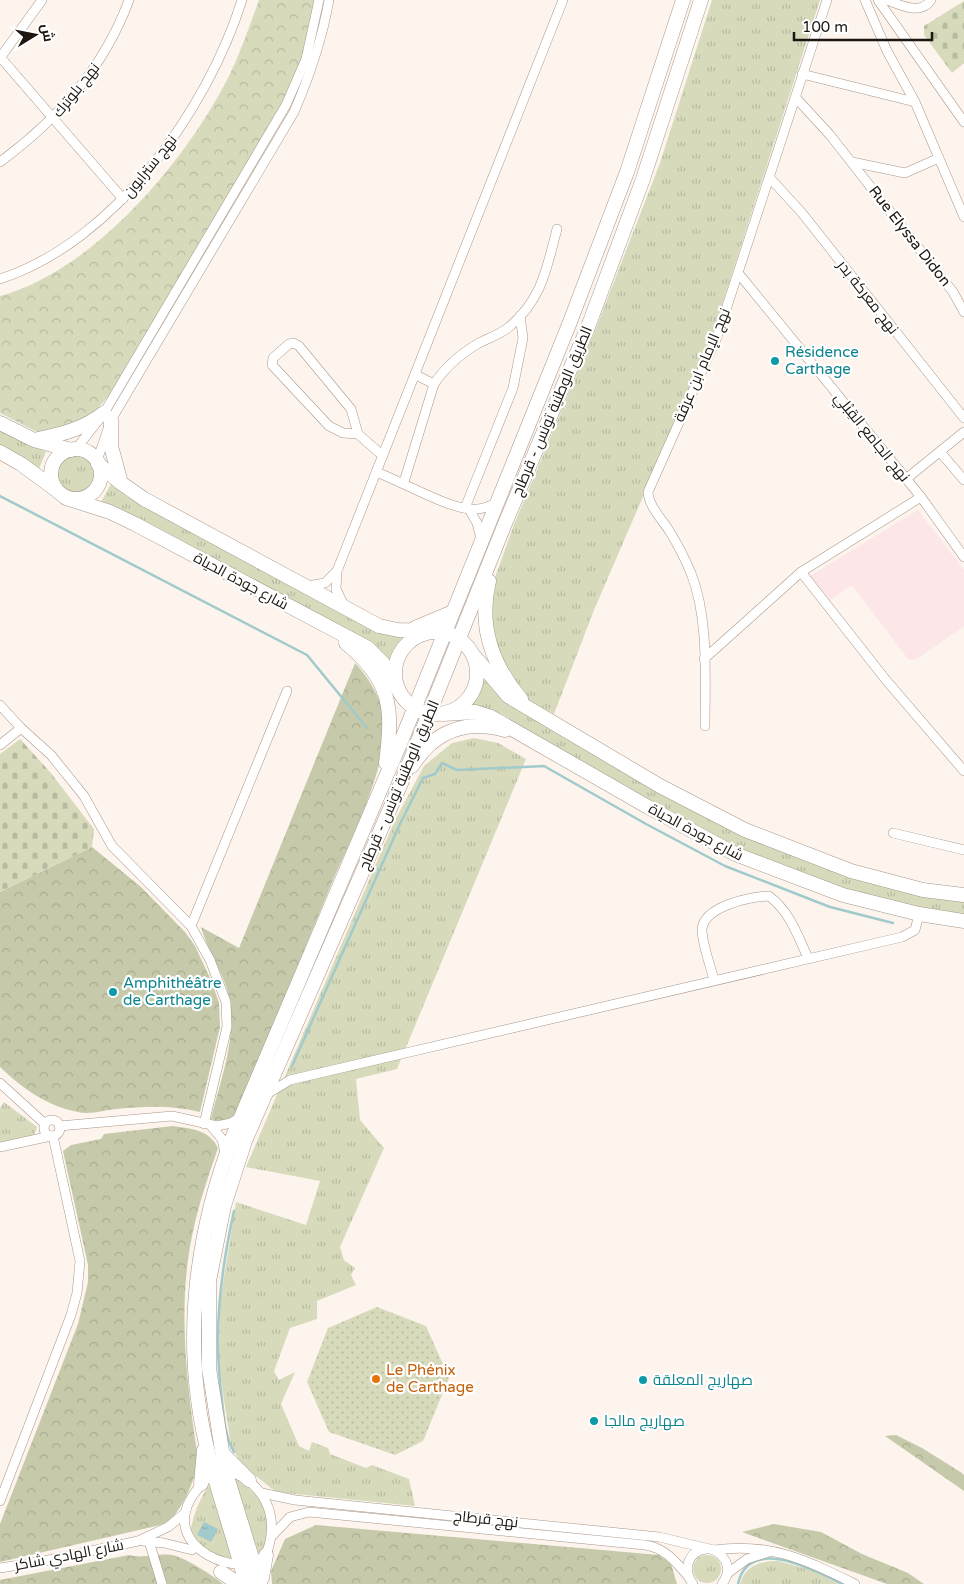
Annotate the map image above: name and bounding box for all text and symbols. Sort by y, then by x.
north arrow [10,10,60,60]
scale bar [794,10,932,42]
text: 100 m [802,18,848,36]
text: ش [37,23,57,43]
street label: نهج بلوترك [49,59,105,122]
street label: نهج سترابون [119,131,182,202]
street label: Rue Elyssa Didon [865,182,955,290]
street label: نهج معركة بدر [831,256,902,339]
street label: نهج الإمام ابن عرفة [670,305,736,425]
street label: الطريق الوطنية تونس - قرطاج [508,323,598,500]
place label: Résidence Carthage [785,343,859,378]
marker: Résidence Carthage [769,355,781,367]
street label: نهج الجامع القِبْلي [828,389,914,487]
street label: شارع جودة الحياة [190,548,291,615]
street label: الطريق الوطنية تونس - قرطاج [355,697,445,874]
street label: شارع جودة الحياة [645,799,746,866]
place label: Amphithéâtre de Carthage [123,974,222,1009]
marker: Amphithéâtre de Carthage [107,986,119,998]
place label: Le Phénix de Carthage [386,1361,474,1396]
place label: صهاريج المعلقة [653,1371,753,1391]
marker: Le Phénix de Carthage [370,1373,382,1385]
marker: صهاريج المعلقة [637,1374,649,1386]
place label: صهاريج مالجا [604,1412,685,1432]
marker: صهاريج مالجا [588,1415,600,1427]
street label: نهج قرطاج [452,1507,519,1533]
street label: شارع الهادي شاكر [12,1536,126,1578]

